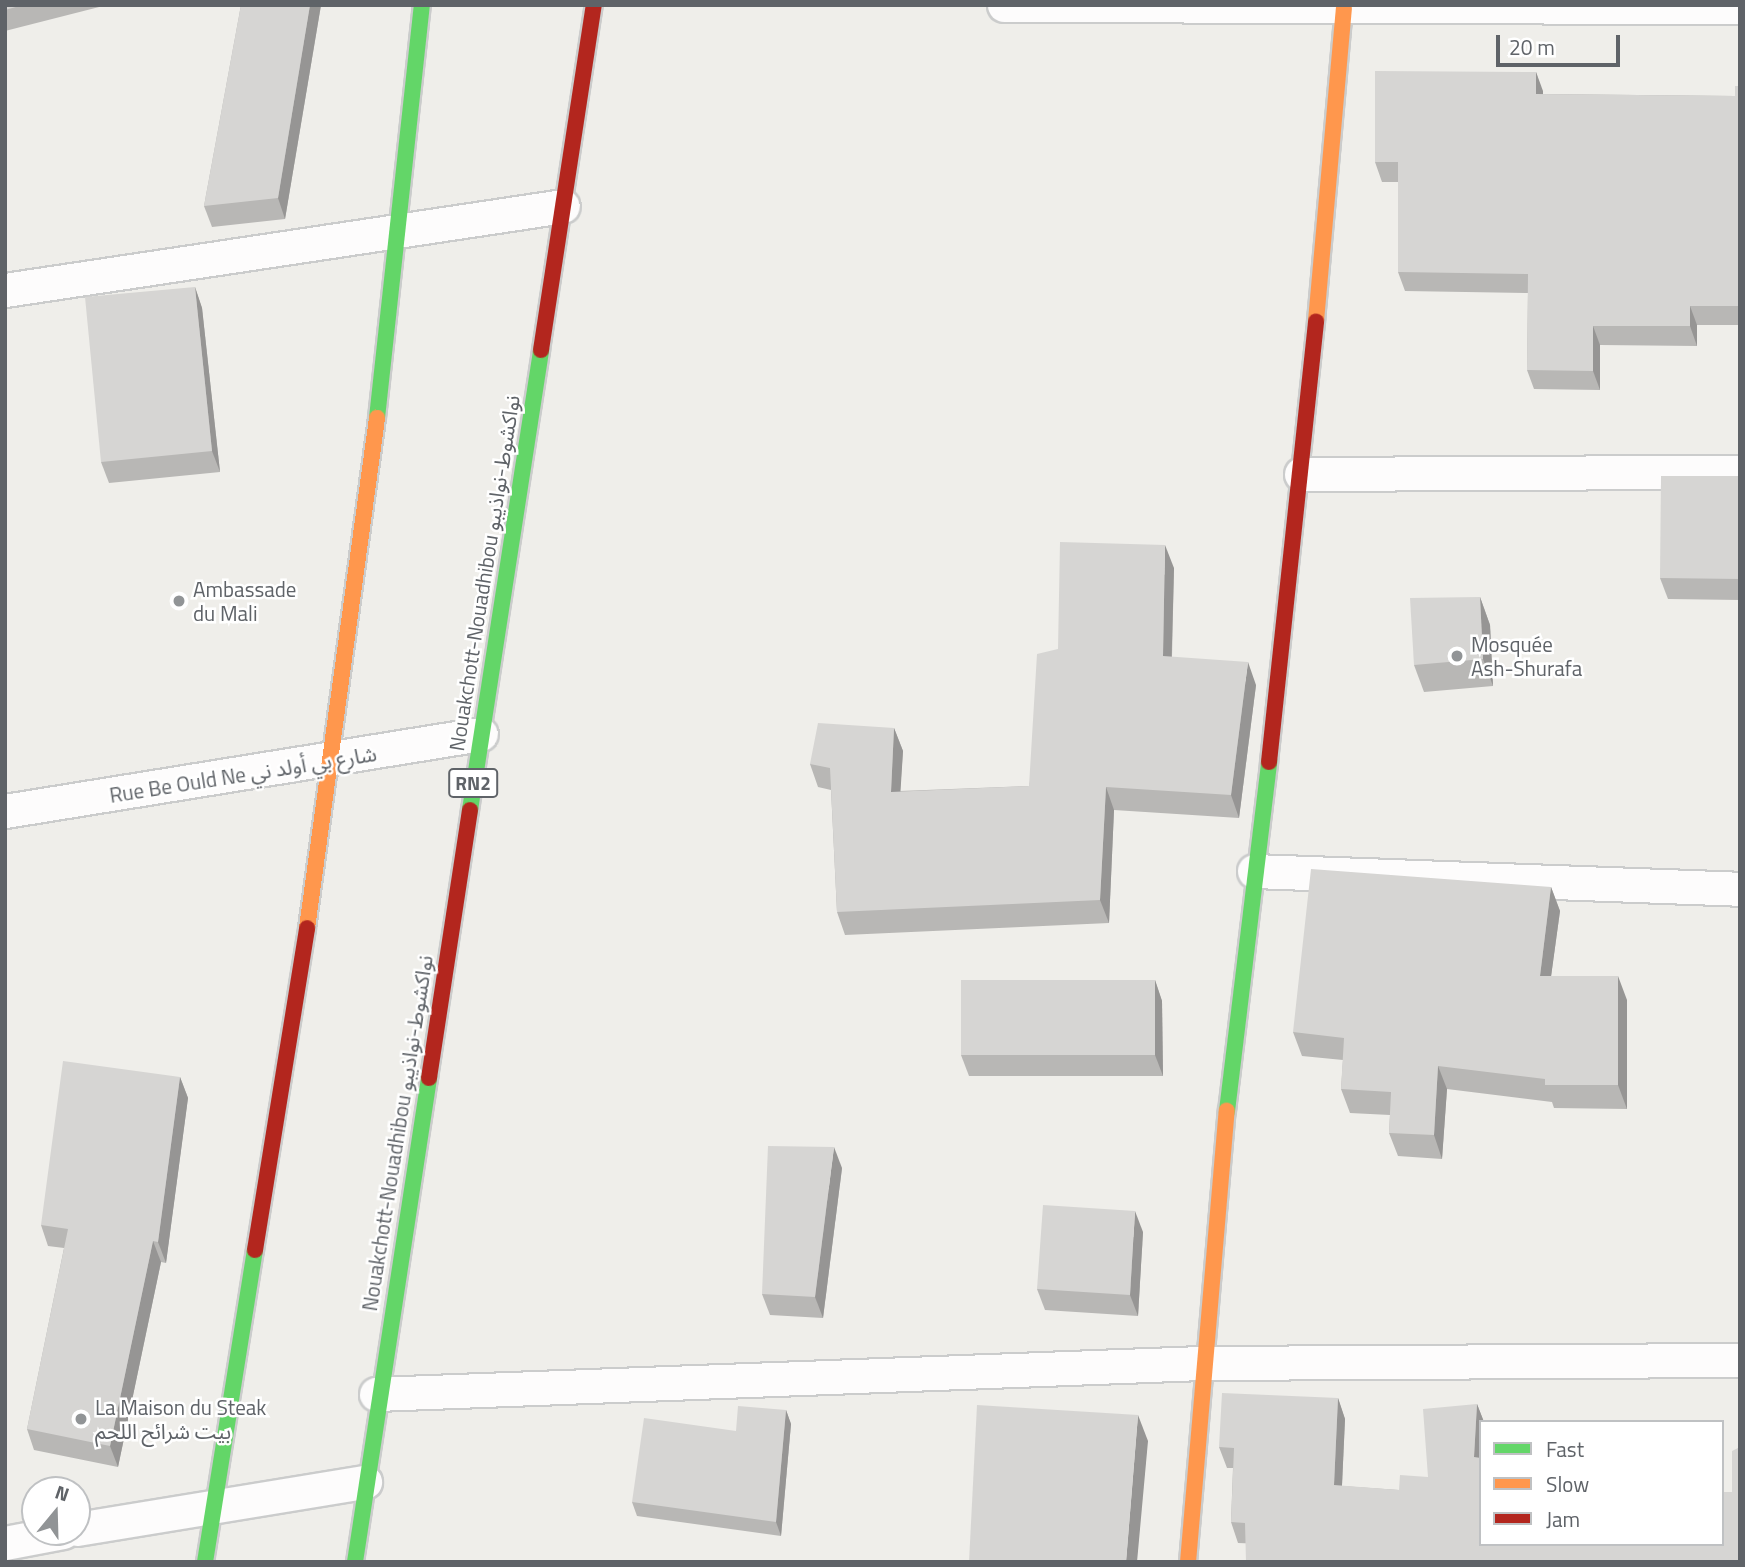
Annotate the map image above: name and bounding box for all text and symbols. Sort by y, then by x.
scale bar [1500,21,1624,65]
text: 20 m [1509,31,1555,63]
street label: Nouakchott-Nouadhibou نواكشوط-نواذيبو [443,393,525,753]
place label: Ambassade du Mali [193,576,296,626]
marker: Ambassade du Mali [171,593,187,609]
place label: Mosquée Ash-Shurafa [1471,631,1582,681]
marker: Mosquée Ash-Shurafa [1449,648,1465,664]
street label: Rue Be Ould Ne شارع بي أولد ني [108,740,378,808]
road number: RN2 [447,768,499,798]
street label: Nouakchott-Nouadhibou نواكشوط-نواذيبو [356,953,438,1313]
place label: La Maison du Steak بيت شرائح اللحم [95,1394,266,1444]
marker: La Maison du Steak بيت شرائح اللحم [73,1411,89,1427]
legend [1479,1420,1724,1546]
text: Fast [1546,1433,1584,1465]
text: Slow [1546,1468,1589,1500]
north arrow [21,1476,91,1546]
text: N [51,1477,73,1508]
text: Jam [1546,1503,1580,1535]

